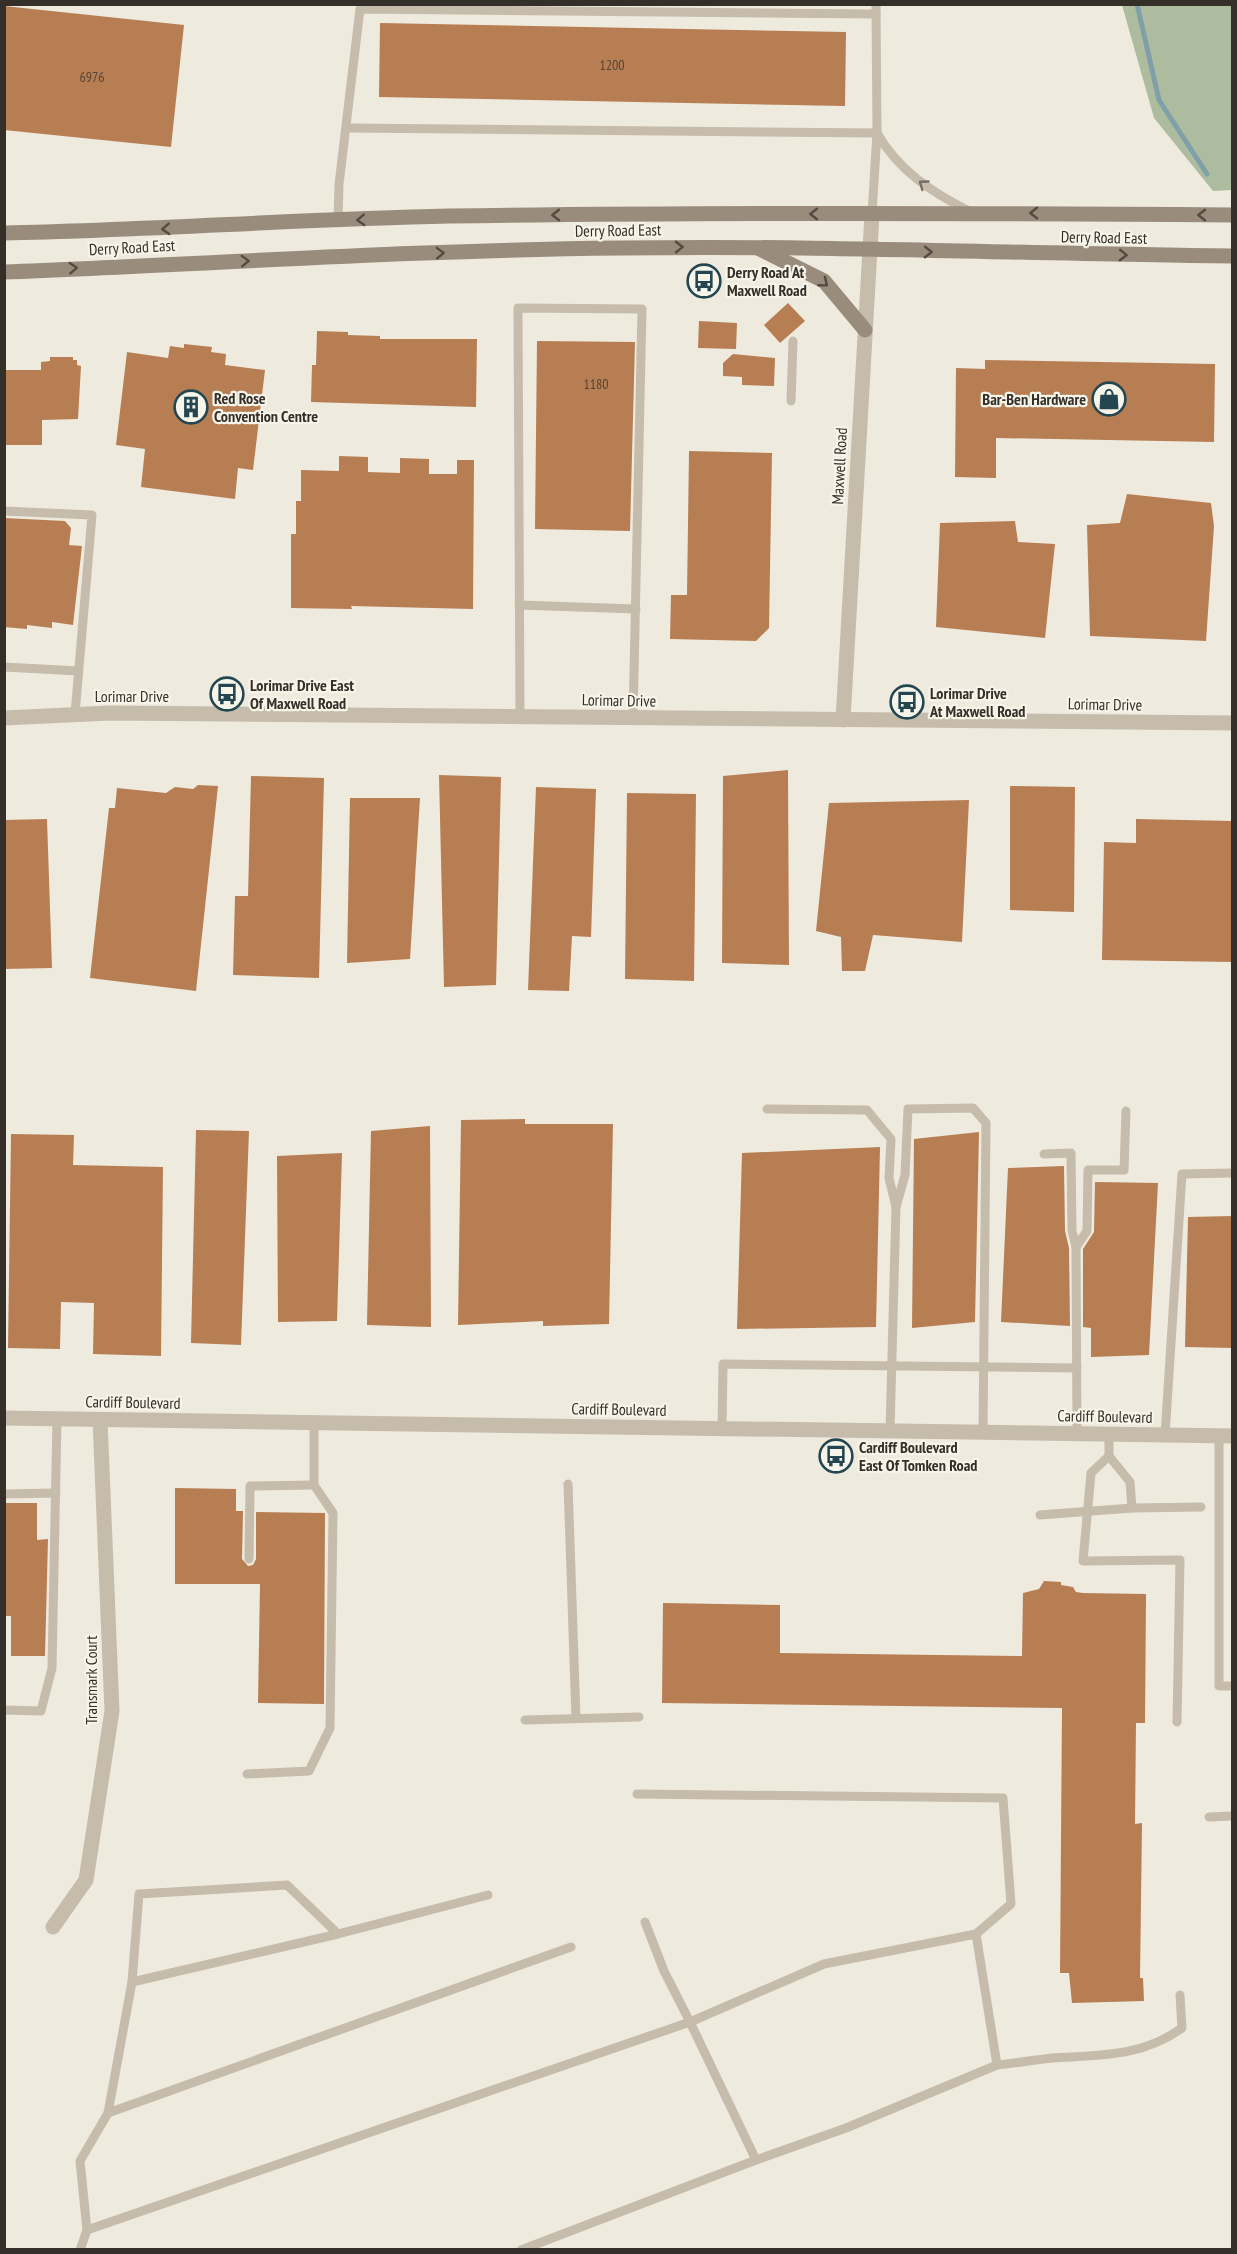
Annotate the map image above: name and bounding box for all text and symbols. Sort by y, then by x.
house number: 1200 [599,56,625,74]
house number: 6976 [79,68,105,86]
one-way arrow [919,180,930,191]
one-way arrow [1029,207,1038,219]
one-way arrow [809,208,818,220]
one-way arrow [551,209,560,222]
one-way arrow [1197,209,1206,221]
one-way arrow [356,214,365,226]
street label: Derry Road East [575,219,662,241]
one-way arrow [162,222,171,235]
street label: Derry Road East [1061,226,1148,248]
street label: Derry Road East [88,235,176,259]
one-way arrow [675,241,684,253]
one-way arrow [435,246,444,259]
one-way arrow [924,246,933,258]
one-way arrow [1119,249,1128,261]
one-way arrow [241,254,250,267]
one-way arrow [68,262,77,275]
place label: Derry Road At Maxwell Road [727,262,807,300]
bus stop icon: Derry Road At Maxwell Road [686,263,722,299]
one-way arrow [817,276,828,287]
house number: 1180 [583,375,609,393]
shop icon: Bar-Ben Hardware [1091,381,1127,417]
place label: Red Rose Convention Centre [214,388,318,426]
building icon: Red Rose Convention Centre [173,389,209,425]
place label: Bar-Ben Hardware [982,389,1086,409]
street label: Maxwell Road [827,427,851,505]
place label: Lorimar Drive East Of Maxwell Road [250,675,354,713]
bus stop icon: Lorimar Drive East Of Maxwell Road [209,676,245,712]
place label: Lorimar Drive At Maxwell Road [929,683,1025,721]
bus stop icon: Lorimar Drive At Maxwell Road [889,684,925,720]
street label: Lorimar Drive [95,686,169,706]
street label: Lorimar Drive [582,689,656,711]
street label: Lorimar Drive [1068,693,1142,715]
street label: Cardiff Boulevard [85,1391,181,1413]
street label: Cardiff Boulevard [571,1398,667,1420]
street label: Cardiff Boulevard [1057,1405,1153,1427]
place label: Cardiff Boulevard East Of Tomken Road [859,1437,977,1475]
bus stop icon: Cardiff Boulevard East Of Tomken Road [818,1438,854,1474]
street label: Transmark Court [81,1635,101,1725]

